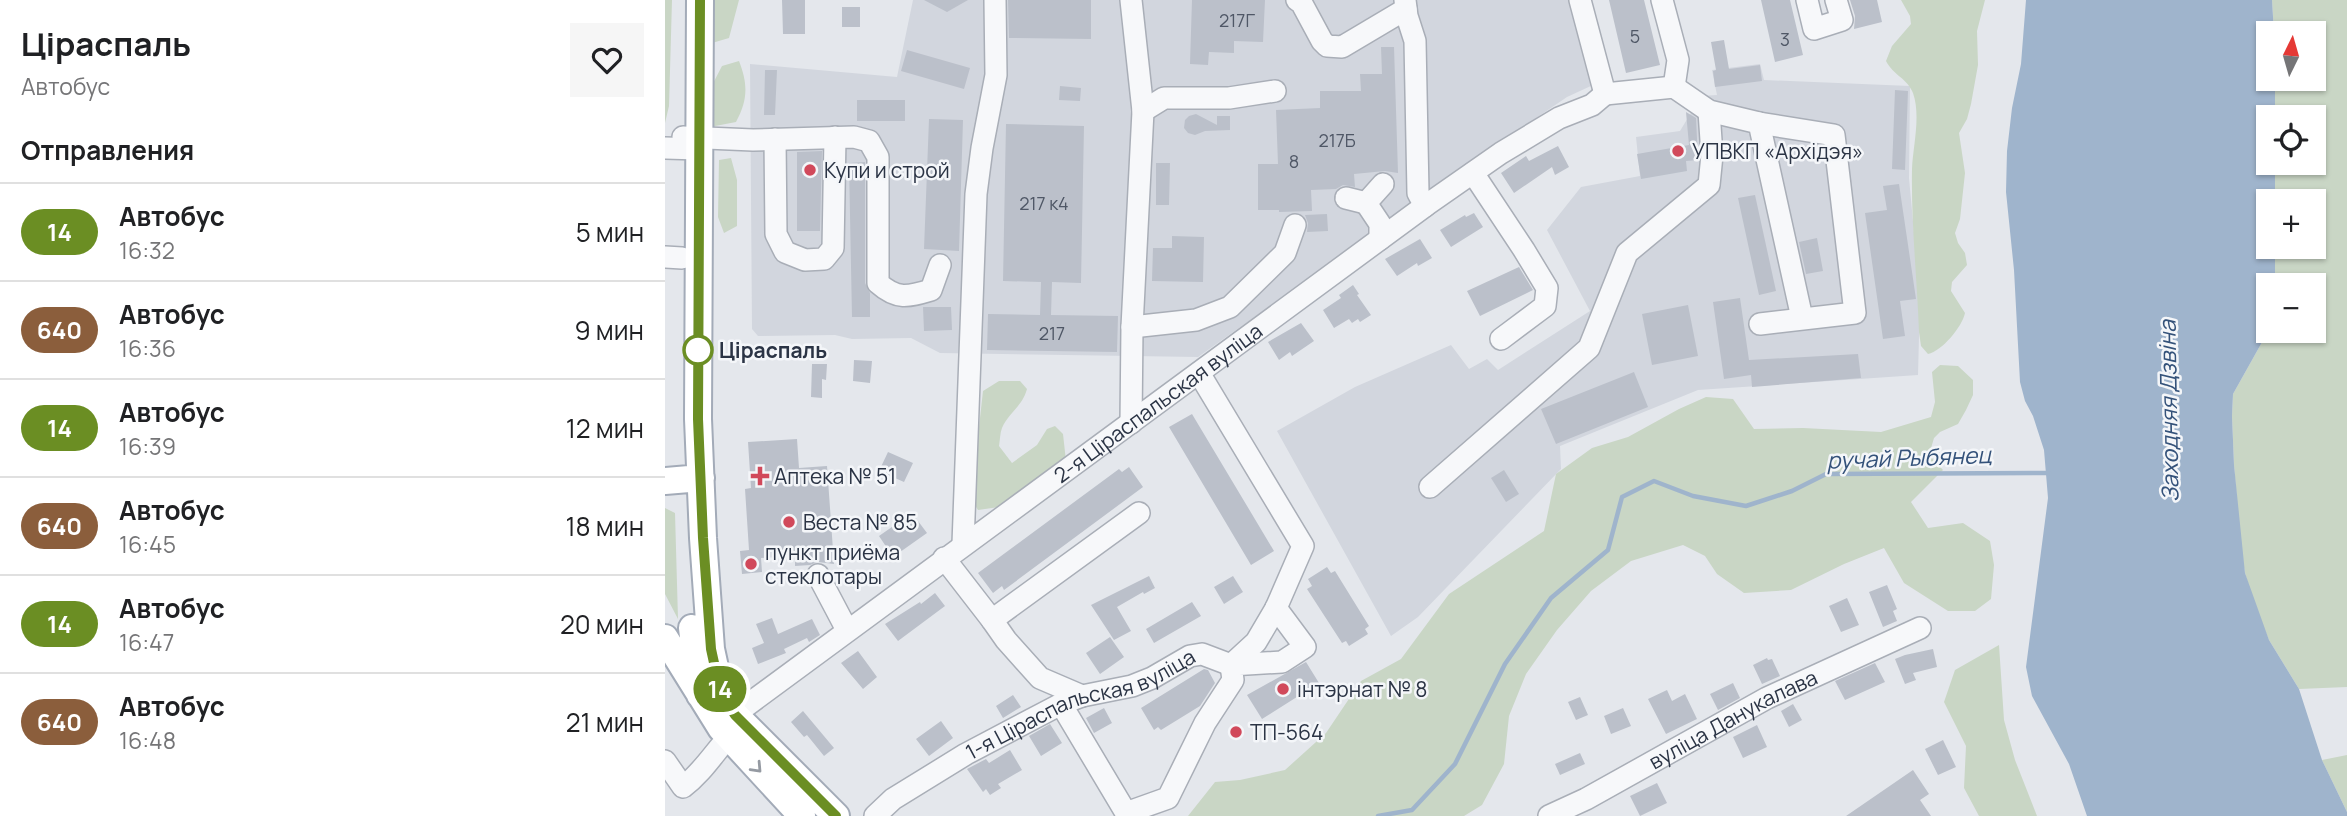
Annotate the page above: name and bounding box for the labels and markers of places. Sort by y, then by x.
place label: УПВКП «Архідэя» [1692,137,1863,165]
marker: УПВКП «Архідэя» [1670,143,1686,159]
place label: Купи и строй [824,156,950,184]
marker: Купи и строй [802,162,818,178]
marker: Ціраспаль [683,335,713,365]
place label: Ціраспаль [719,336,827,364]
place label: Аптека № 51 [774,462,896,490]
marker: Аптека № 51 [752,468,768,484]
place label: Веста № 85 [803,508,917,536]
marker: Веста № 85 [781,514,797,530]
place label: пункт приёма стеклотары [765,538,900,590]
marker: пункт приёма стеклотары [743,556,759,572]
place label: інтэрнат № 8 [1297,675,1427,703]
marker: інтэрнат № 8 [1275,681,1291,697]
place label: ТП-564 [1250,718,1323,746]
marker: ТП-564 [1228,724,1244,740]

